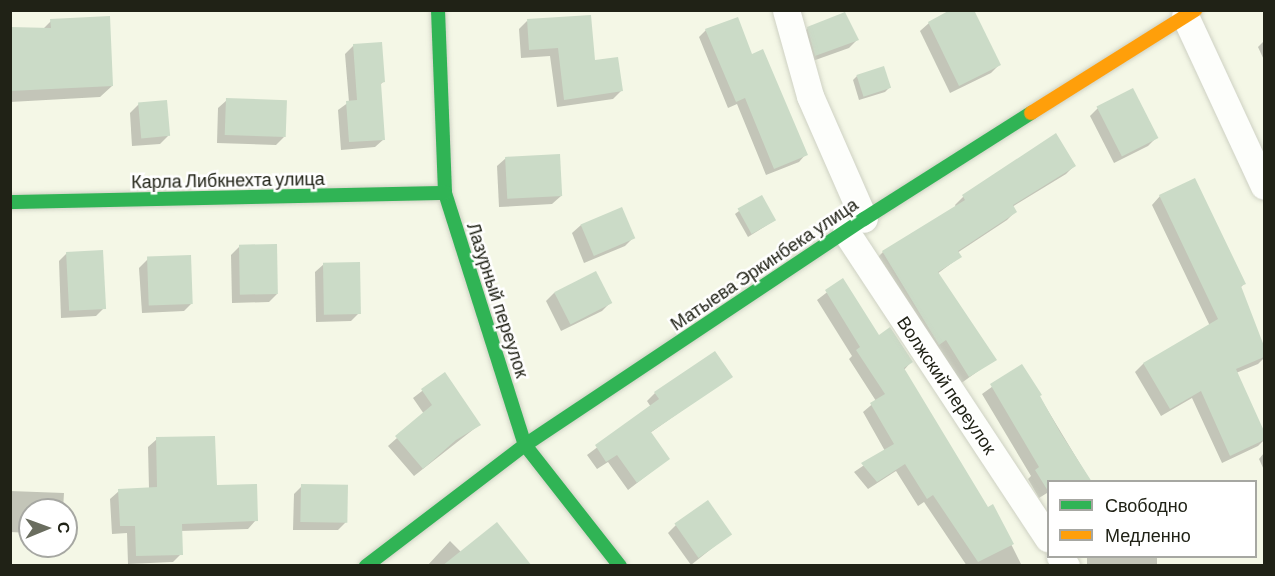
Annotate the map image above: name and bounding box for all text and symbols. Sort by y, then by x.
street label: Карла Либкнехта улица [131,168,325,192]
street label: Матыева Эркинбека улица [666,193,862,335]
street label: Лазурный переулок [463,220,533,380]
street label: Волжский переулок [893,312,1001,458]
legend [1047,480,1257,558]
text: Свободно [1105,494,1188,516]
north arrow [18,498,78,558]
text: С [55,522,74,534]
text: Медленно [1105,524,1191,546]

